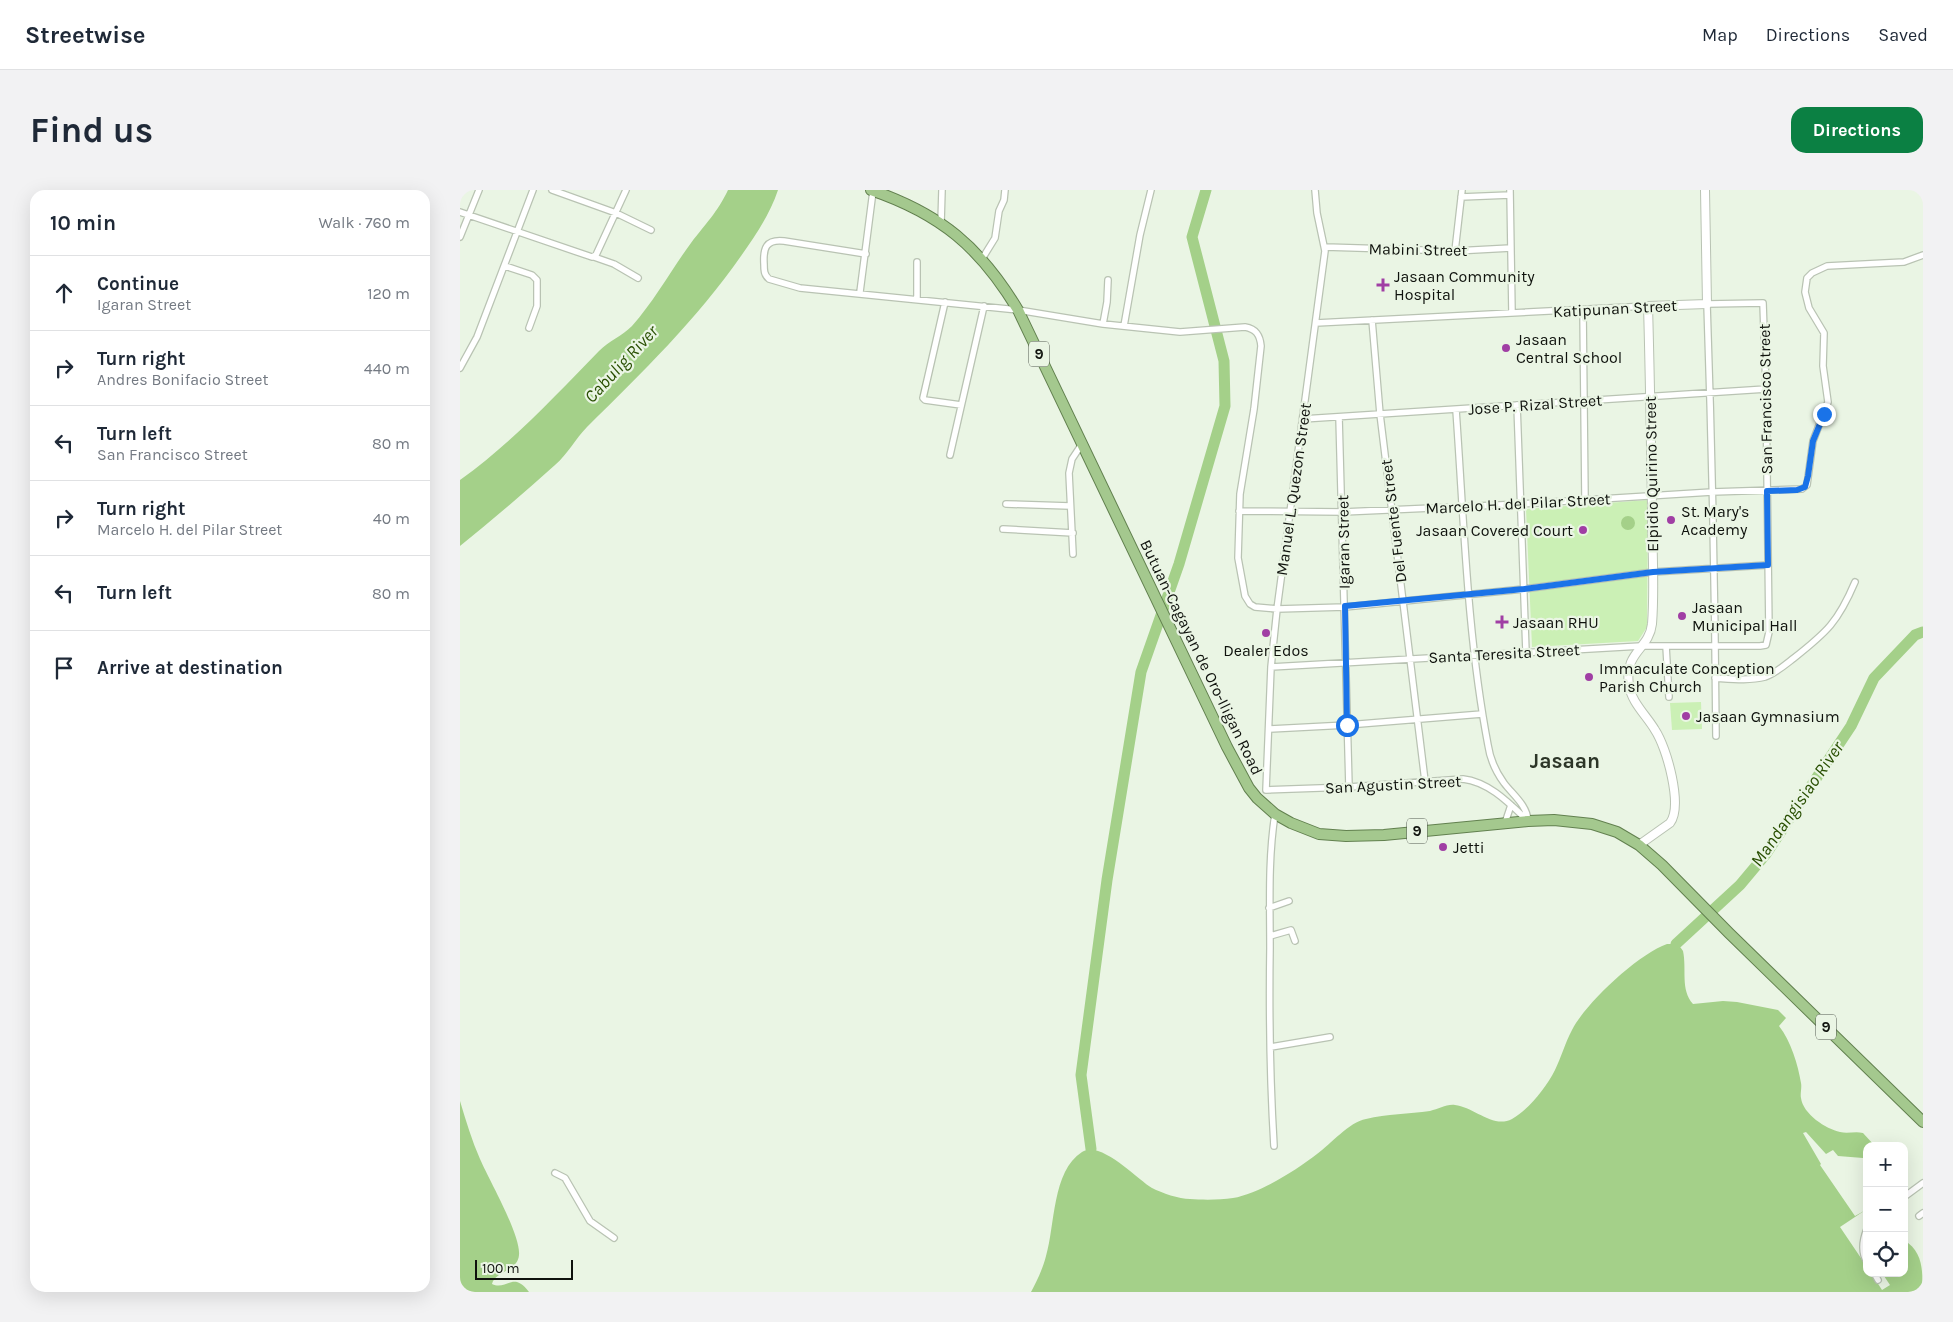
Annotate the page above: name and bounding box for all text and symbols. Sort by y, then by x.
text: Streetwise [25,21,146,49]
text: Map [1702,24,1738,46]
text: Directions [1766,24,1850,46]
text: Saved [1878,24,1928,46]
button: Directions [1791,107,1923,153]
text: Find us [30,110,153,151]
text: 10 min [50,211,116,235]
text: Walk · 760 m [319,213,410,232]
street label: Mabini Street [1368,239,1468,260]
place label: Jasaan Community Hospital [1394,267,1535,304]
text: Continue [97,273,179,295]
marker: Jasaan Community Hospital [1376,278,1390,292]
icon: ahead [50,279,78,307]
text: 120 m [367,284,410,303]
text: Igaran Street [97,295,191,314]
street label: Katipunan Street [1553,296,1678,321]
water label: Cabulig River [579,320,663,407]
street label: San Francisco Street [1755,323,1776,475]
place label: Jasaan Central School [1516,330,1622,367]
road number: 9 [1029,342,1049,366]
marker: Jasaan Central School [1500,342,1512,354]
text: Turn right [97,348,186,370]
icon: right [50,354,78,382]
text: 440 m [364,359,410,378]
text: Andres Bonifacio Street [97,370,268,389]
street label: Jose P. Rizal Street [1467,390,1603,419]
street label: Elpidio Quirino Street [1641,396,1662,552]
street label: Manuel L. Quezon Street [1272,401,1315,577]
route end [1813,403,1836,426]
text: Turn left [97,423,172,445]
icon: left [50,429,78,457]
text: 80 m [372,434,410,453]
text: San Francisco Street [97,445,248,464]
street label: Del Fuente Street [1376,458,1411,584]
street label: Marcelo H. del Pilar Street [1425,489,1611,518]
street label: Igaran Street [1333,495,1354,589]
text: Turn right [97,498,186,520]
place label: St. Mary's Academy [1681,502,1750,539]
icon: right [50,504,78,532]
text: 40 m [373,509,410,528]
marker: St. Mary's Academy [1665,514,1677,526]
text: Marcelo H. del Pilar Street [97,520,282,539]
place label: Jasaan Covered Court [1416,521,1573,540]
marker: Jasaan Covered Court [1577,524,1589,536]
street label: Butuan-Cagayan de Oro-Iligan Road [1136,537,1267,778]
icon: left [50,579,78,607]
text: Turn left [97,582,172,604]
text: 80 m [372,584,410,603]
place label: Jasaan Municipal Hall [1692,598,1798,635]
marker: Jasaan Municipal Hall [1676,610,1688,622]
place label: Jasaan RHU [1513,613,1599,632]
marker: Jasaan RHU [1495,615,1509,629]
marker: Dealer Edos [1260,627,1272,639]
street label: Santa Teresita Street [1428,640,1580,667]
place label: Dealer Edos [1223,641,1309,660]
icon: arrive [50,654,78,682]
text: Arrive at destination [97,657,283,679]
place label: Immaculate Conception Parish Church [1599,659,1775,696]
marker: Immaculate Conception Parish Church [1583,671,1595,683]
place label: Jasaan Gymnasium [1696,707,1840,726]
marker: Jasaan Gymnasium [1680,710,1692,722]
route start [1336,714,1359,737]
water label: Mandangisiao River [1746,737,1849,871]
district label: Jasaan [1530,749,1600,773]
street label: San Agustin Street [1324,771,1462,798]
road number: 9 [1407,818,1427,844]
place label: Jetti [1453,838,1484,857]
marker: Jetti [1437,841,1449,853]
road number: 9 [1816,1014,1836,1040]
map controls [1863,1142,1908,1277]
button: + [1863,1142,1908,1187]
button: − [1863,1187,1908,1232]
button: locate [1863,1232,1908,1277]
scale bar [475,1257,572,1280]
text: 100 m [482,1260,520,1277]

